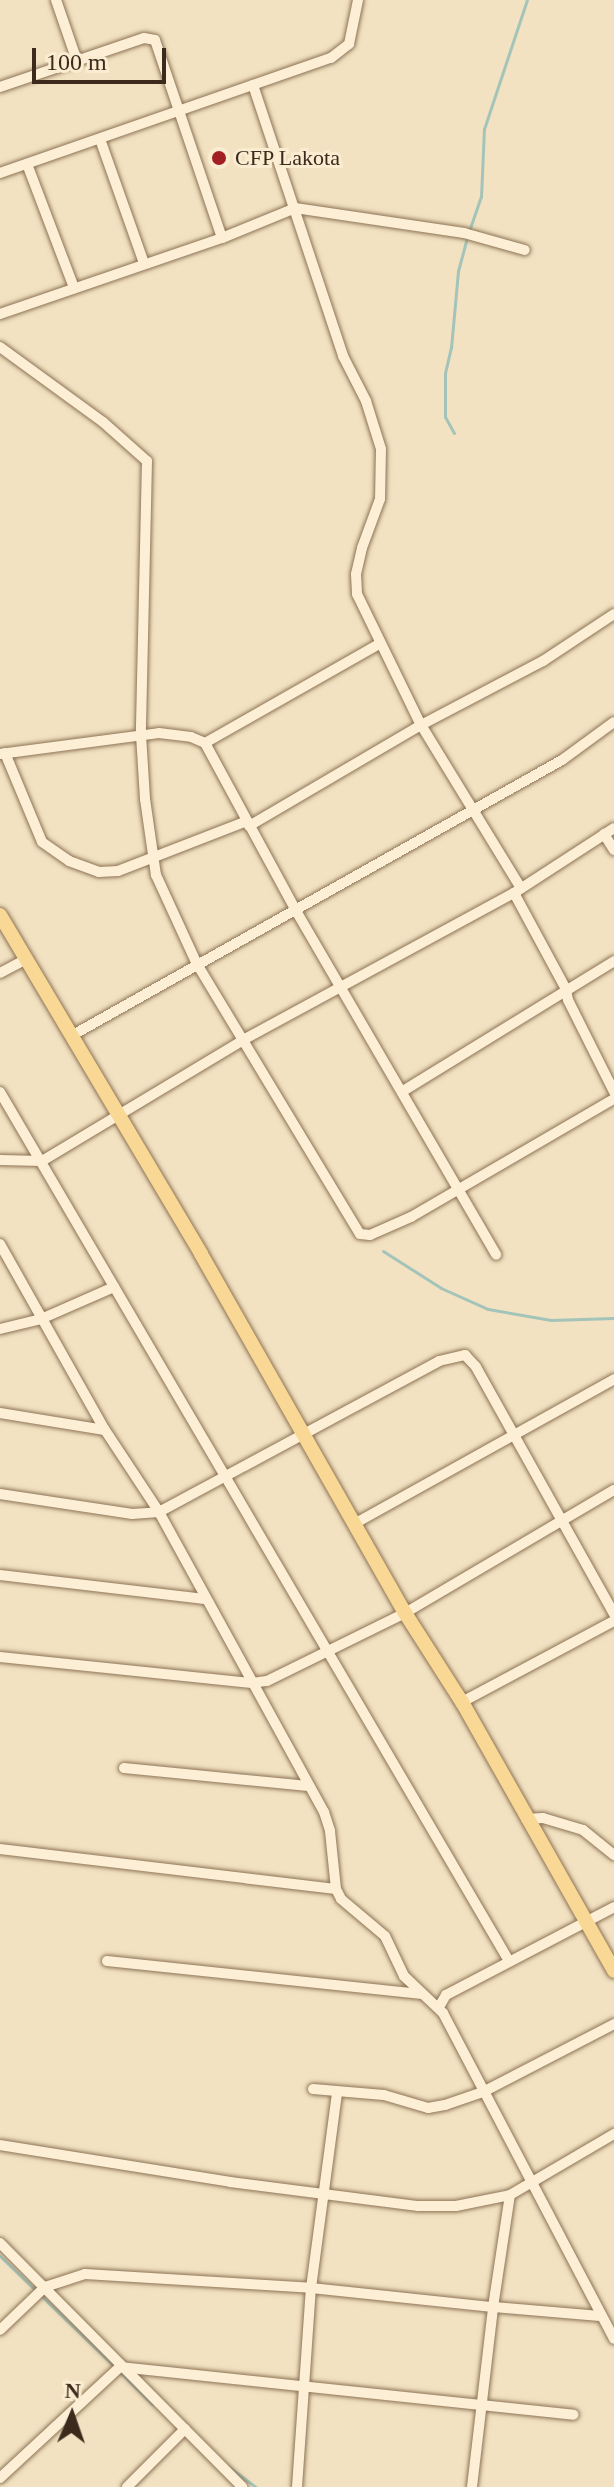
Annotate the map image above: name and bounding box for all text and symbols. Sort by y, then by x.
scale bar [36,32,170,82]
text: 100 m [46,49,107,75]
place label: CFP Lakota [235,145,341,171]
marker: CFP Lakota [210,149,228,167]
north arrow [32,2375,112,2455]
text: N [64,2378,81,2403]

